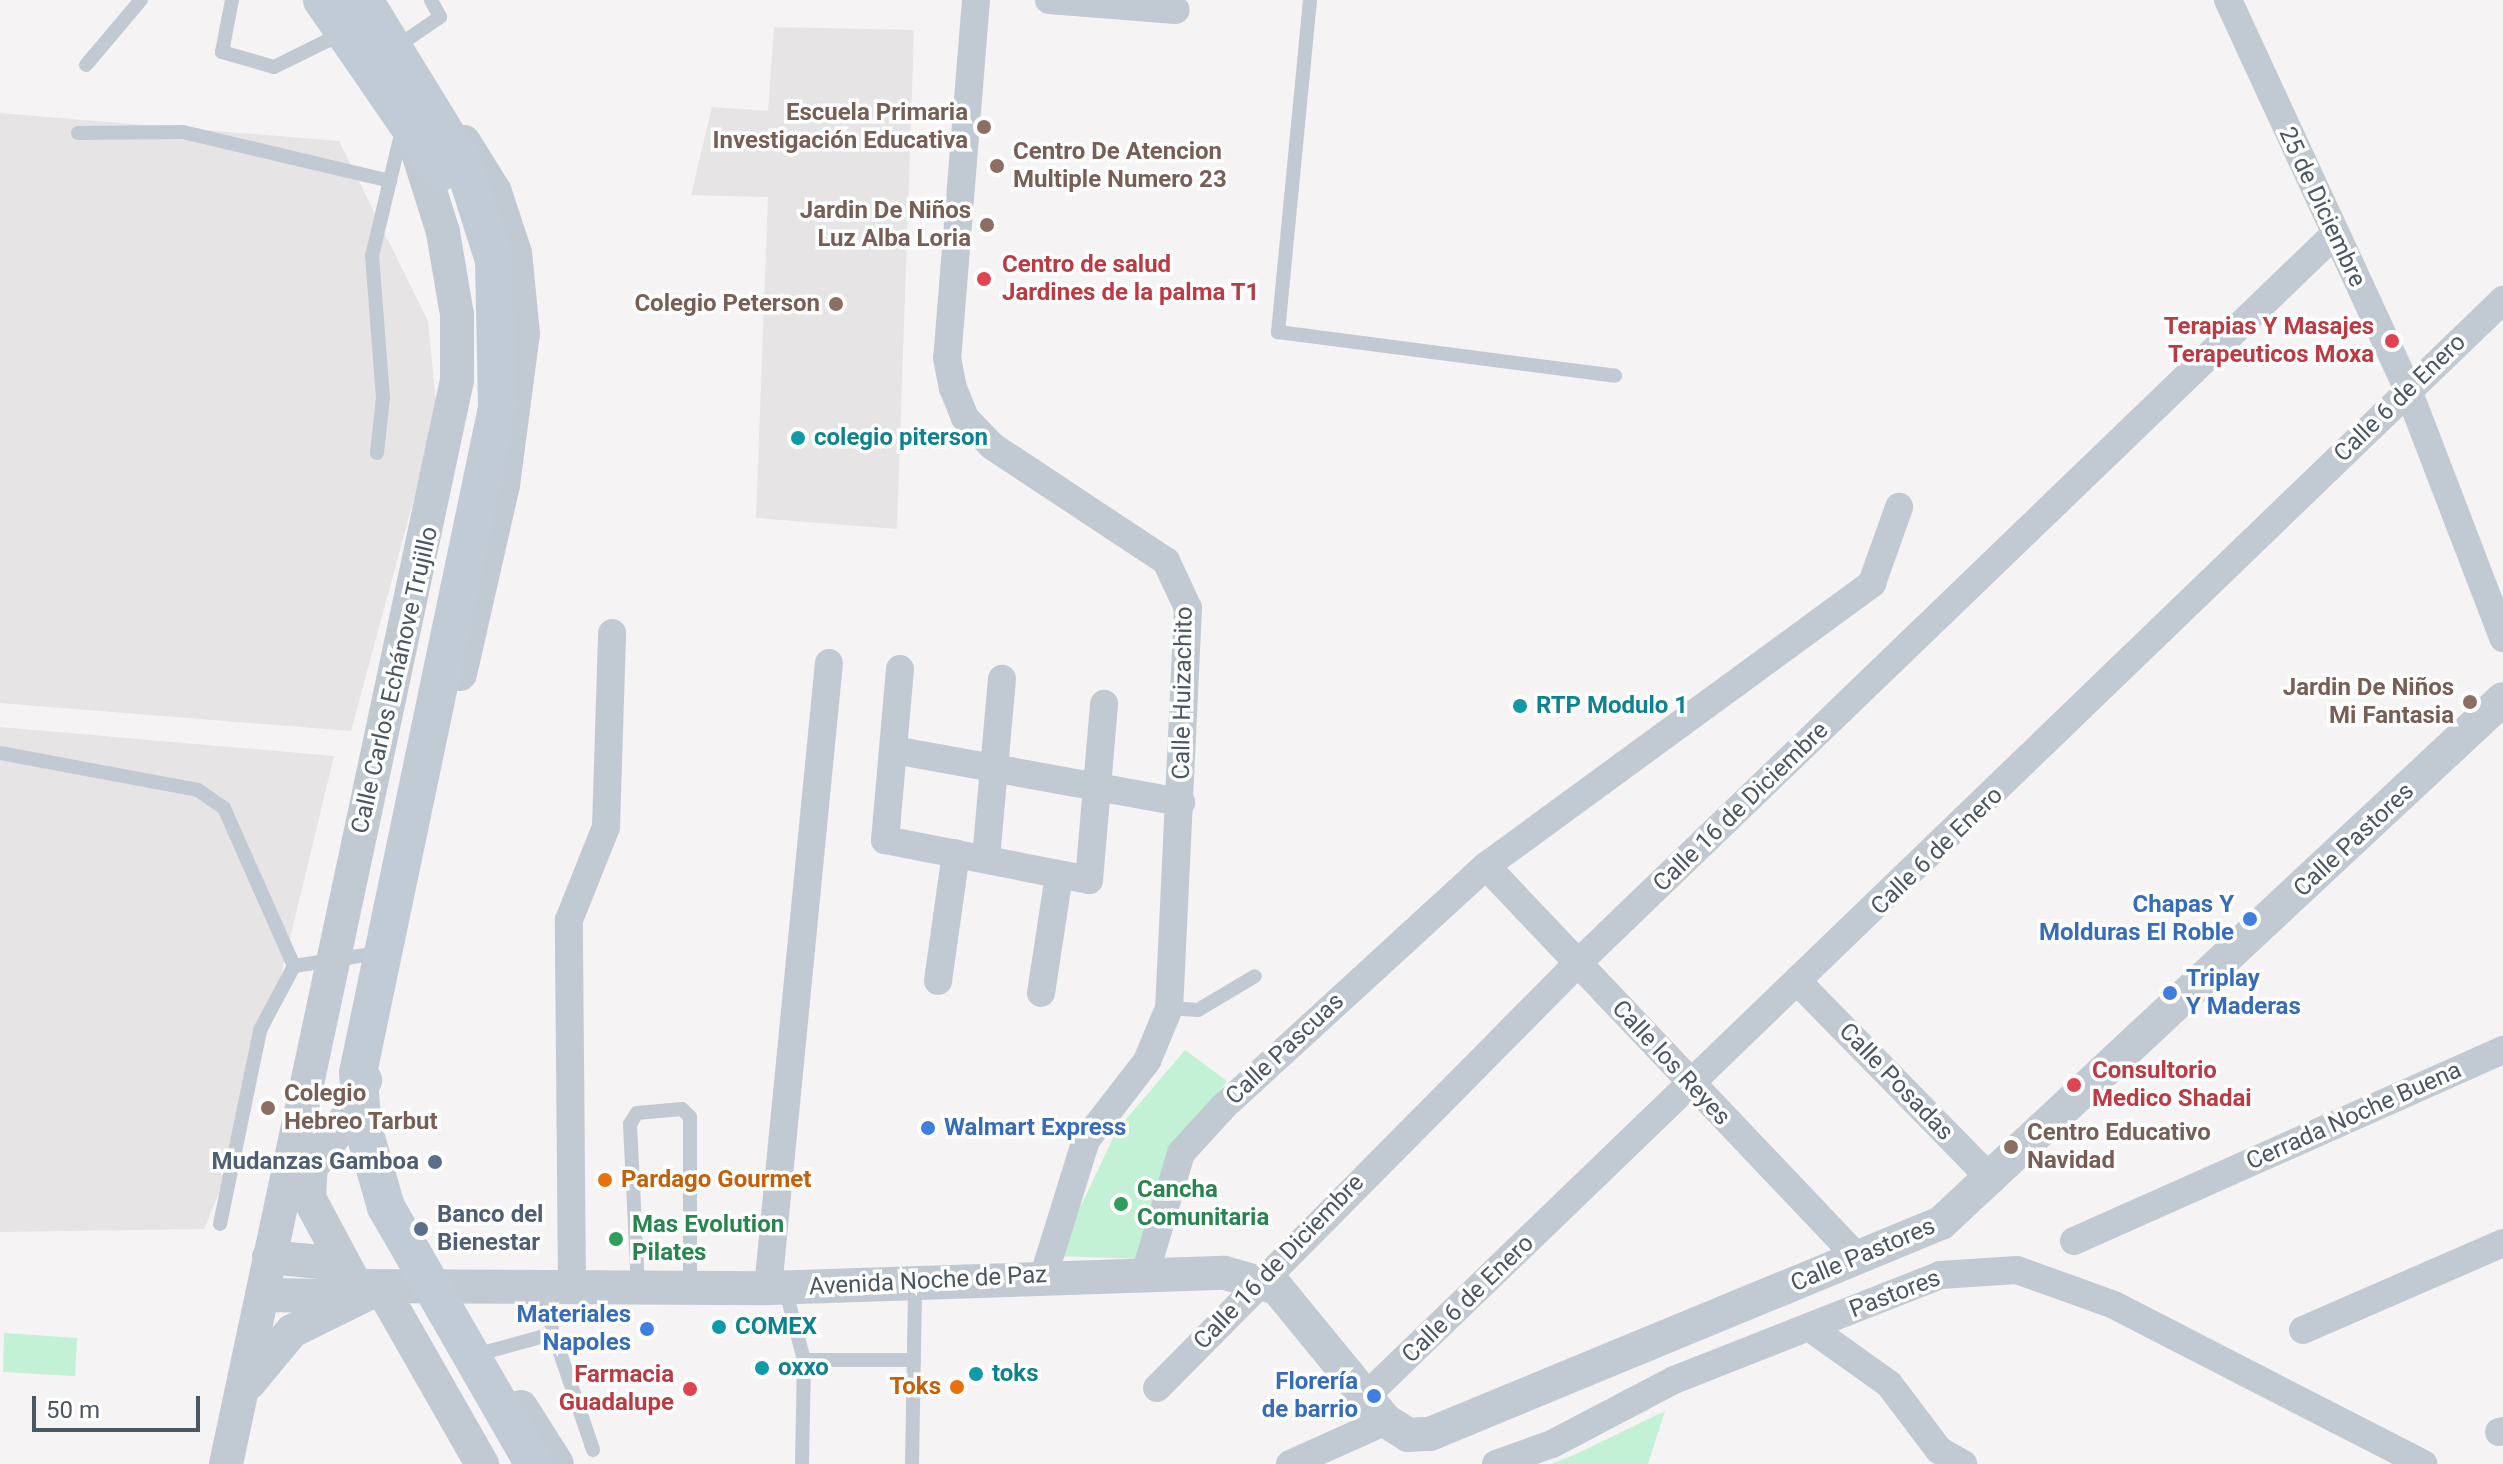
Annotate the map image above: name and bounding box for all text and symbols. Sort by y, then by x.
place label: Escuela Primaria Investigación Educativa [713,99,968,155]
marker: Escuela Primaria Investigación Educativa [975,118,993,136]
street label: 25 de Diciembre [2272,123,2372,291]
place label: Centro De Atencion Multiple Numero 23 [1013,138,1227,194]
marker: Centro De Atencion Multiple Numero 23 [988,157,1006,175]
place label: Jardin De Niños Luz Alba Loria [800,197,971,253]
marker: Jardin De Niños Luz Alba Loria [978,216,996,234]
place label: Centro de salud Jardines de la palma T1 [1002,251,1260,307]
marker: Centro de salud Jardines de la palma T1 [973,268,995,290]
place label: Colegio Peterson [634,290,820,318]
marker: Colegio Peterson [827,295,845,313]
place label: Terapias Y Masajes Terapeuticos Moxa [2164,313,2374,369]
street label: Calle 6 de Enero [2328,328,2472,468]
marker: Terapias Y Masajes Terapeuticos Moxa [2381,330,2403,352]
place label: colegio piterson [814,424,988,452]
marker: colegio piterson [789,429,807,447]
street label: Calle Carlos Echánove Trujillo [346,523,444,837]
street label: Calle Huizachito [1167,606,1199,780]
place label: Jardin De Niños Mi Fantasia [2283,674,2454,730]
place label: RTP Modulo 1 [1536,692,1688,720]
marker: Jardin De Niños Mi Fantasia [2461,693,2479,711]
marker: RTP Modulo 1 [1511,697,1529,715]
street label: Calle 16 de Diciembre [1648,716,1834,898]
street label: Calle Pastores [2288,777,2420,903]
street label: Calle 6 de Enero [1865,781,2009,921]
place label: Chapas Y Molduras El Roble [2039,891,2234,947]
marker: Chapas Y Molduras El Roble [2241,910,2259,928]
place label: Triplay Y Maderas [2186,965,2301,1021]
marker: Triplay Y Maderas [2161,984,2179,1002]
street label: Calle Pascuas [1220,987,1350,1111]
street label: Calle los Reyes [1606,994,1736,1132]
street label: Calle Posadas [1833,1017,1959,1147]
street label: Cerrada Noche Buena [2242,1056,2466,1176]
place label: Consultorio Medico Shadai [2092,1057,2252,1113]
marker: Consultorio Medico Shadai [2063,1074,2085,1096]
place label: Colegio Hebreo Tarbut [284,1080,438,1136]
marker: Colegio Hebreo Tarbut [259,1099,277,1117]
place label: Walmart Express [944,1114,1126,1142]
marker: Walmart Express [919,1119,937,1137]
place label: Centro Educativo Navidad [2027,1119,2211,1175]
marker: Centro Educativo Navidad [2002,1138,2020,1156]
place label: Mudanzas Gamboa [212,1148,419,1176]
marker: Mudanzas Gamboa [426,1153,444,1171]
place label: Pardago Gourmet [621,1166,811,1194]
street label: Calle 16 de Diciembre [1188,1169,1370,1355]
marker: Pardago Gourmet [596,1171,614,1189]
place label: Cancha Comunitaria [1137,1176,1269,1232]
marker: Cancha Comunitaria [1112,1195,1130,1213]
place label: Banco del Bienestar [437,1201,543,1257]
place label: Mas Evolution Pilates [632,1211,784,1267]
street label: Calle Pastores [1787,1212,1939,1298]
marker: Banco del Bienestar [412,1220,430,1238]
street label: Calle 6 de Enero [1396,1229,1540,1369]
marker: Mas Evolution Pilates [607,1230,625,1248]
street label: Avenida Noche de Paz [808,1260,1048,1302]
street label: Pastores [1846,1264,1944,1324]
place label: Materiales Napoles [516,1301,631,1357]
place label: COMEX [735,1313,817,1341]
marker: COMEX [710,1318,728,1336]
marker: Materiales Napoles [638,1320,656,1338]
place label: oxxo [778,1354,829,1382]
marker: oxxo [753,1359,771,1377]
place label: toks [992,1360,1039,1388]
place label: Farmacia Guadalupe [559,1361,674,1417]
marker: toks [967,1365,985,1383]
place label: Florería de barrio [1262,1368,1358,1424]
place label: Toks [889,1373,941,1401]
marker: Toks [948,1378,966,1396]
scale bar [36,1380,204,1430]
marker: Farmacia Guadalupe [681,1380,699,1398]
marker: Florería de barrio [1365,1387,1383,1405]
text: 50 m [46,1396,100,1424]

